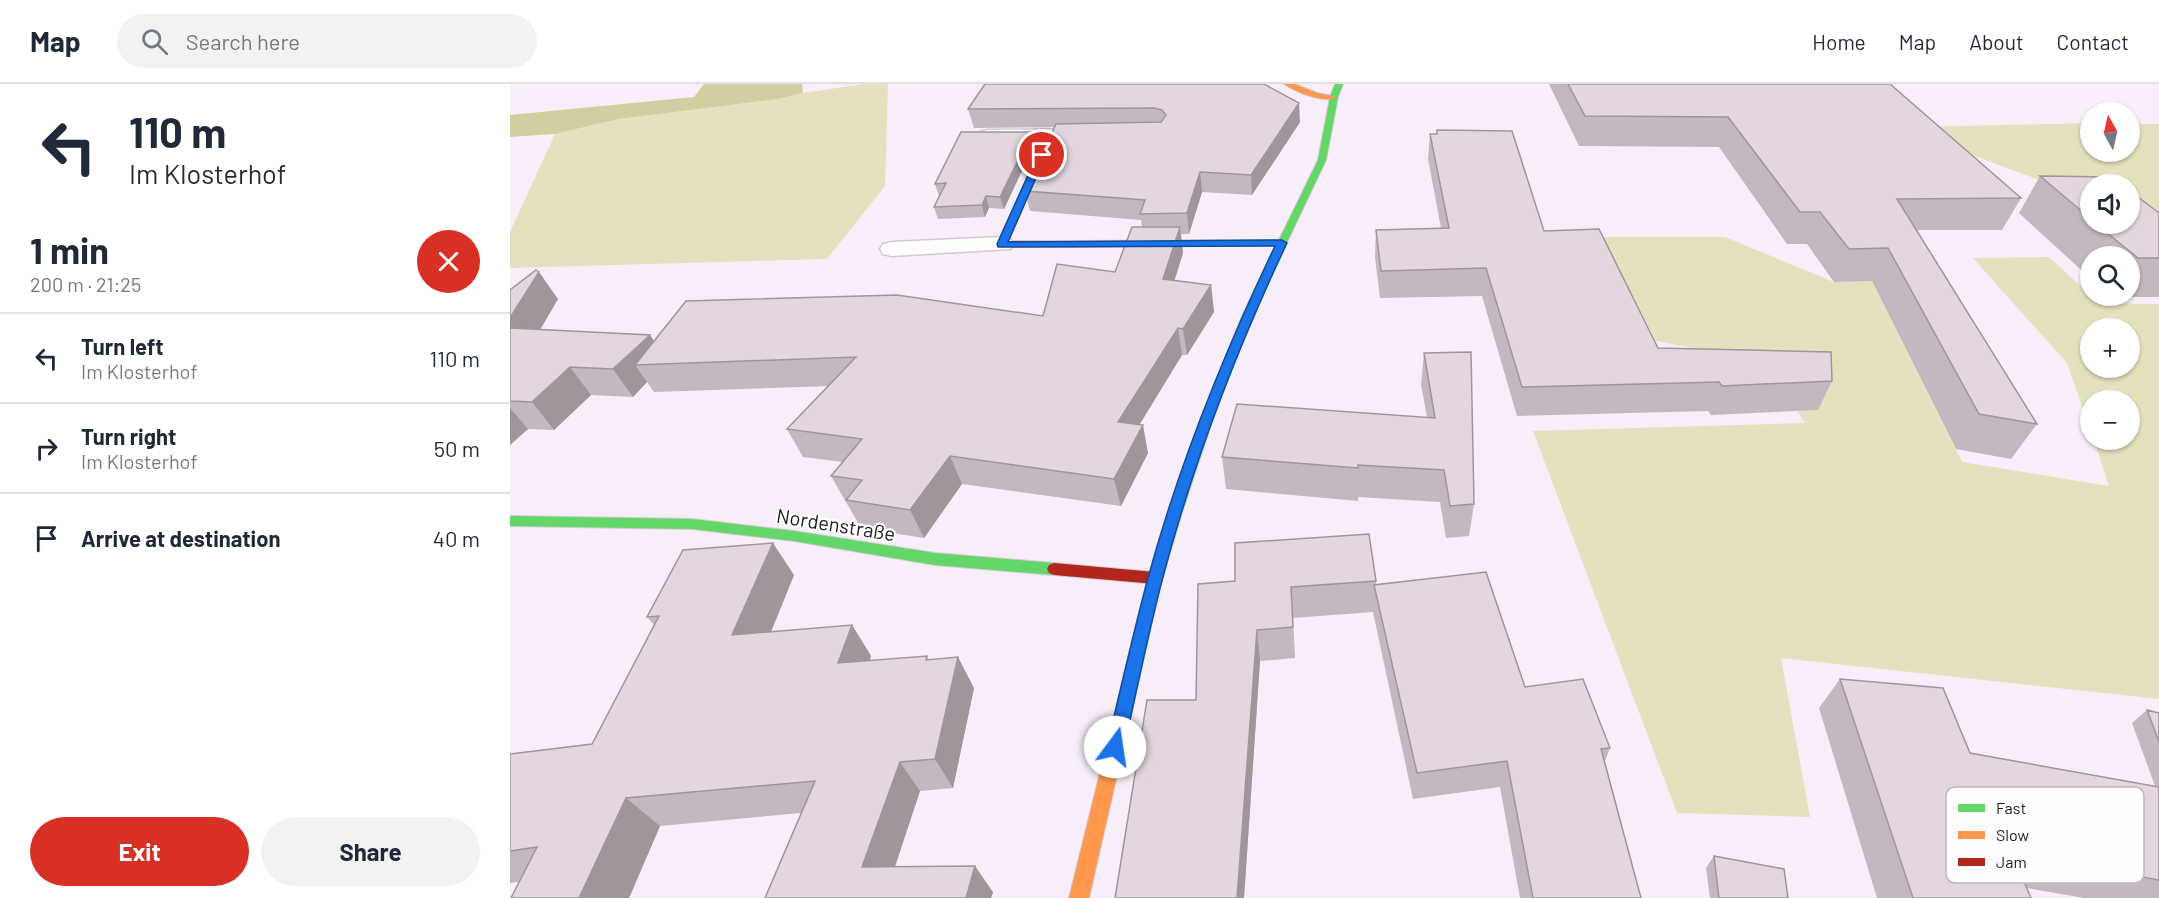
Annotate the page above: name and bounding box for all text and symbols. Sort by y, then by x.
search box [117,14,537,68]
text: Map [30,24,81,58]
icon: search [138,25,171,58]
text: Search here [186,28,300,54]
text: Home [1812,29,1866,54]
text: Map [1899,29,1936,54]
text: About [1969,29,2024,54]
text: Contact [2057,29,2129,54]
north arrow [2080,102,2140,162]
map controls [2080,102,2140,450]
text: 110 m [129,106,226,156]
icon: left [30,108,108,186]
pin [1016,129,1067,180]
icon: arrive [1025,138,1058,171]
text: Im Klosterhof [129,157,286,189]
button: sound [2080,174,2140,234]
text: 1 min [30,228,109,271]
button: close [417,230,480,293]
button: search [2080,246,2140,306]
text: 200 m · 21:25 [30,272,141,296]
button: + [2080,318,2140,378]
text: Turn left [81,333,164,359]
icon: left [30,342,63,375]
text: 110 m [430,345,480,371]
text: Im Klosterhof [81,359,198,383]
button: − [2080,390,2140,450]
text: Turn right [81,423,176,449]
icon: right [30,432,63,465]
text: 50 m [434,435,480,461]
text: Im Klosterhof [81,449,198,473]
street label: Nordenstraße [775,503,897,545]
icon: arrive [30,522,63,555]
text: Arrive at destination [81,525,280,551]
text: 40 m [433,525,480,551]
position arrow [1083,715,1147,779]
legend [1946,787,2144,883]
text: Fast [1996,798,2026,817]
button: Exit [30,817,249,886]
button: Share [261,817,480,886]
text: Slow [1996,825,2029,844]
text: Jam [1996,852,2027,871]

